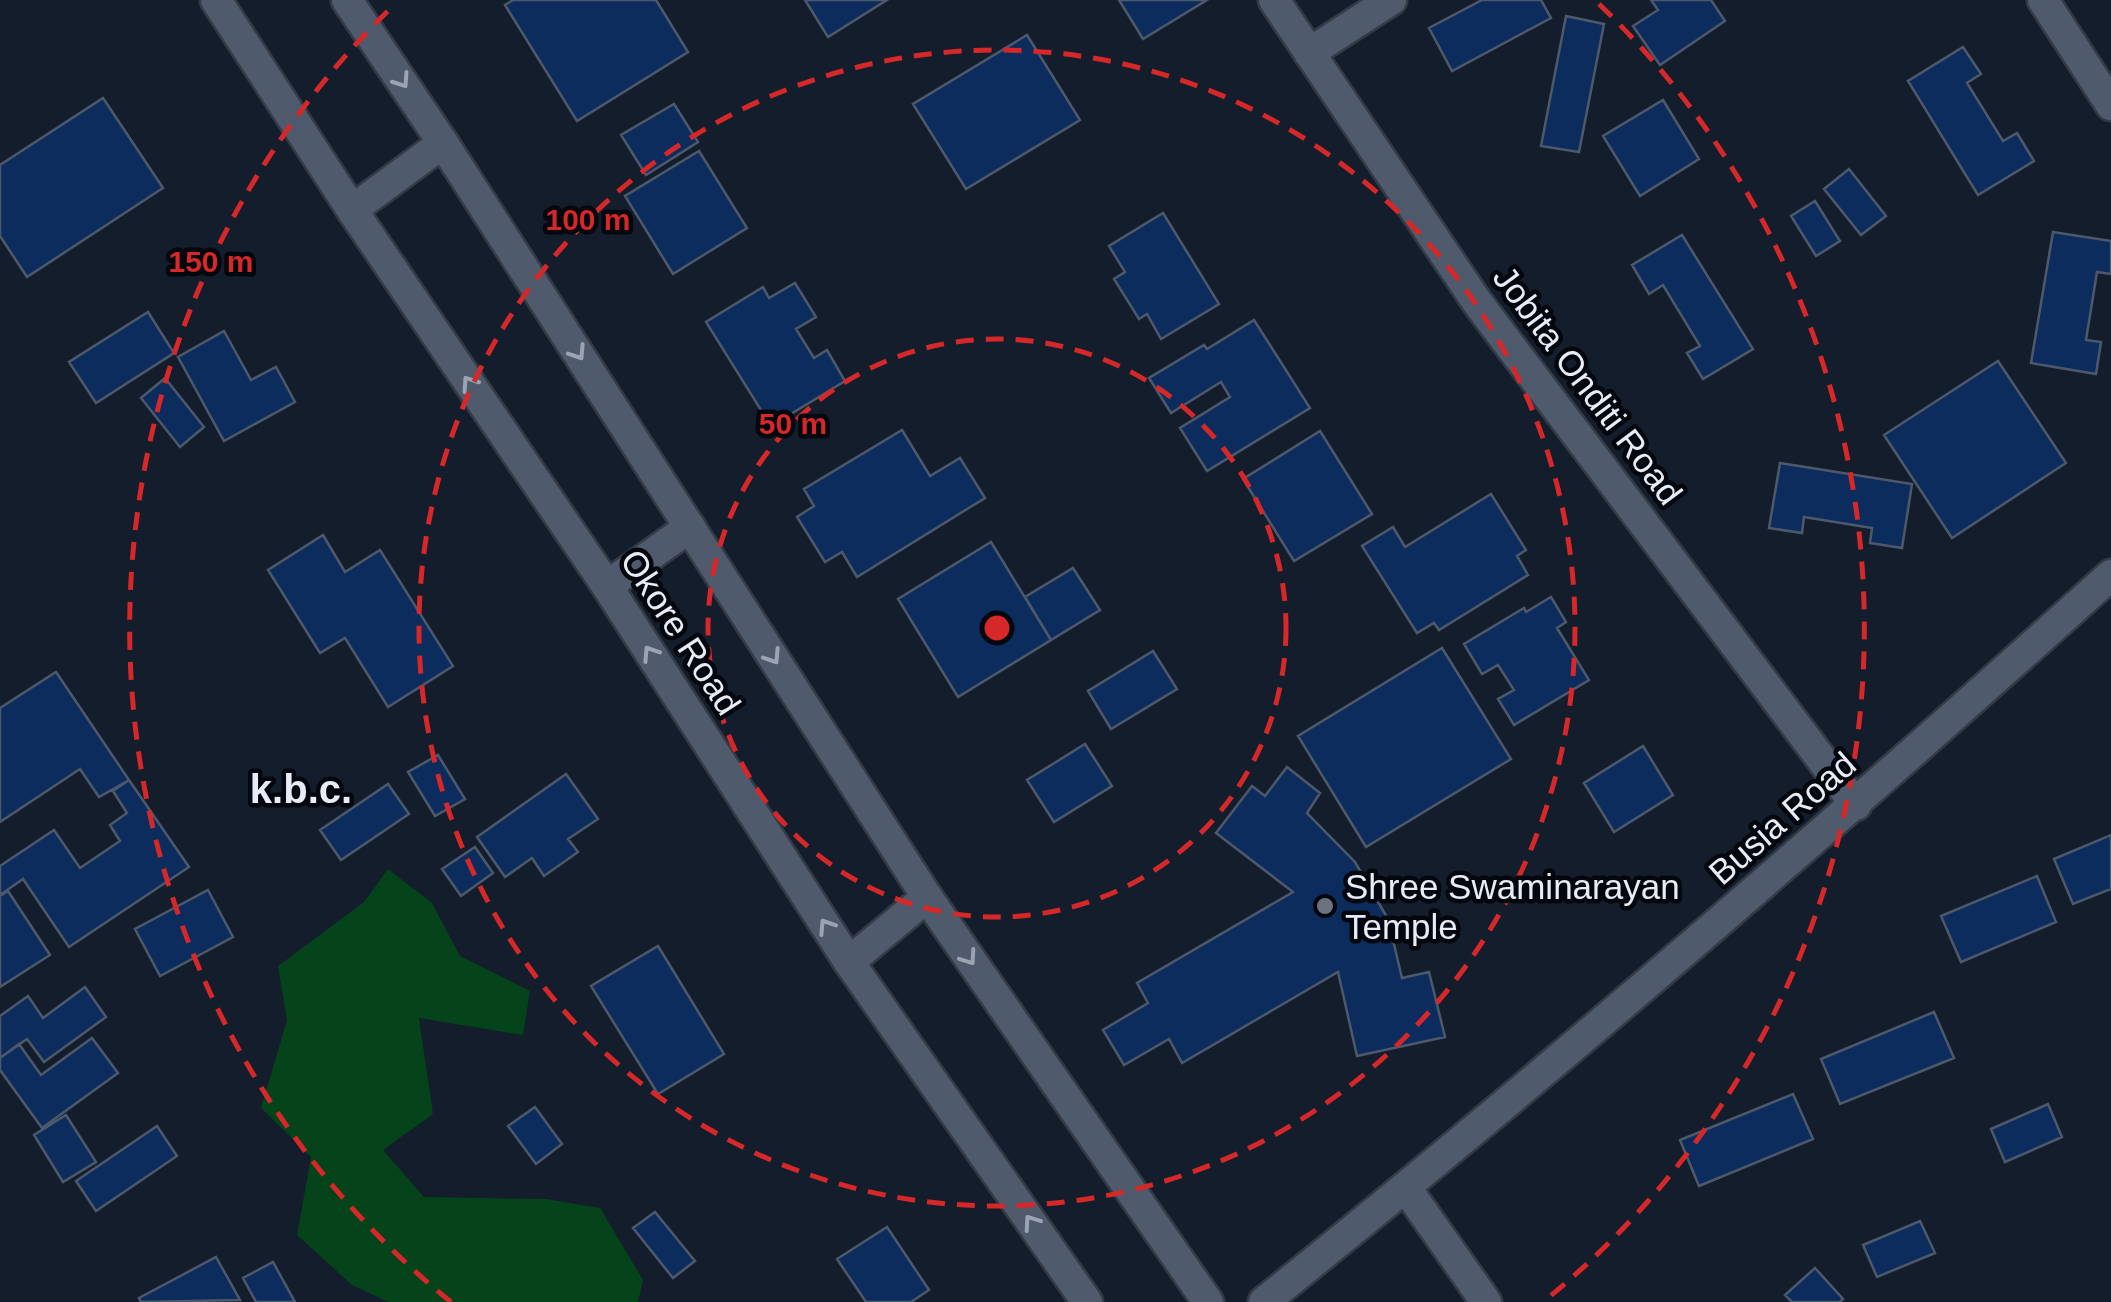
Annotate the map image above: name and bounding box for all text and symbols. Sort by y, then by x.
one-way arrow [389,70,408,88]
text: 100 m [545,203,631,236]
text: 150 m [168,245,254,278]
street label: Jobita Onditi Road [1486,258,1690,512]
one-way arrow [566,343,585,361]
one-way arrow [463,375,482,393]
text: 50 m [759,407,827,440]
street label: Okore Road [613,542,749,722]
centre of rings [979,610,1015,646]
one-way arrow [644,645,663,663]
one-way arrow [760,646,779,664]
street label: Busia Road [1701,744,1863,892]
district label: k.b.c. [250,767,352,811]
place label: Shree Swaminarayan Temple [1345,867,1680,946]
marker: Shree Swaminarayan Temple [1314,895,1336,917]
one-way arrow [820,919,839,937]
one-way arrow [957,947,975,966]
one-way arrow [1025,1215,1043,1233]

